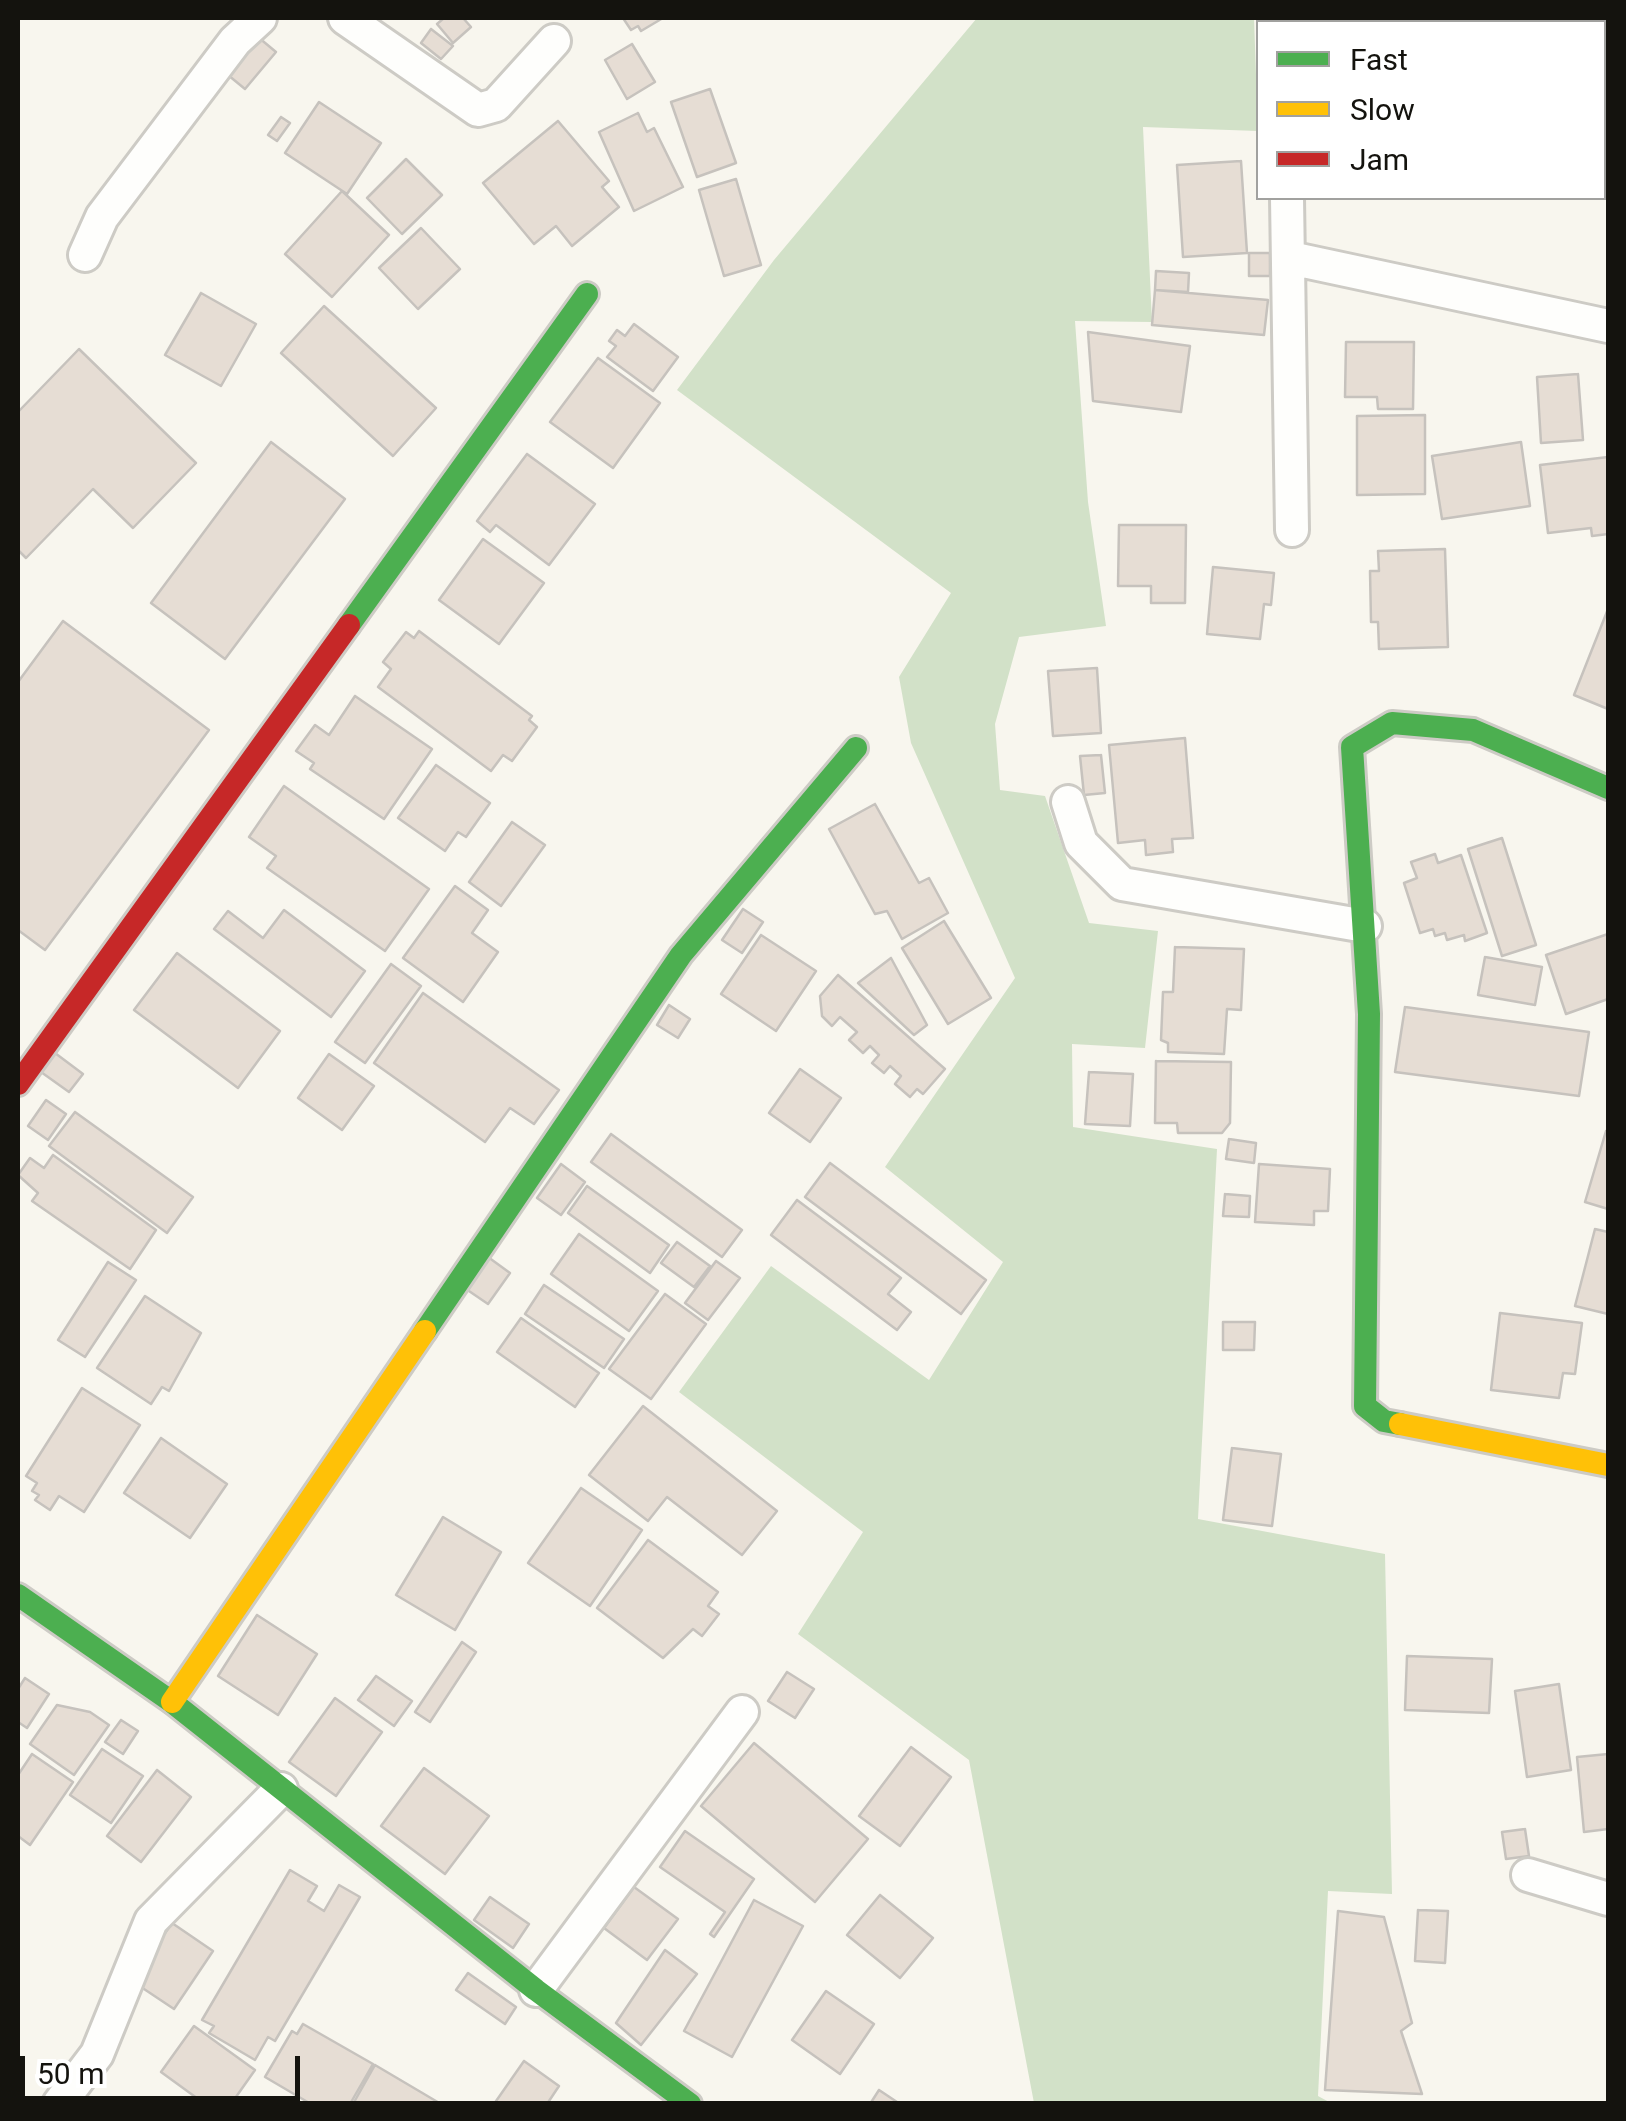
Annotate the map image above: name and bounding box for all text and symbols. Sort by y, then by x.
legend [1256,20,1606,200]
text: Fast [1350,42,1408,77]
text: Slow [1350,92,1415,127]
text: Jam [1350,142,1409,177]
scale bar [25,2036,305,2098]
text: 50 m [37,2056,104,2091]

